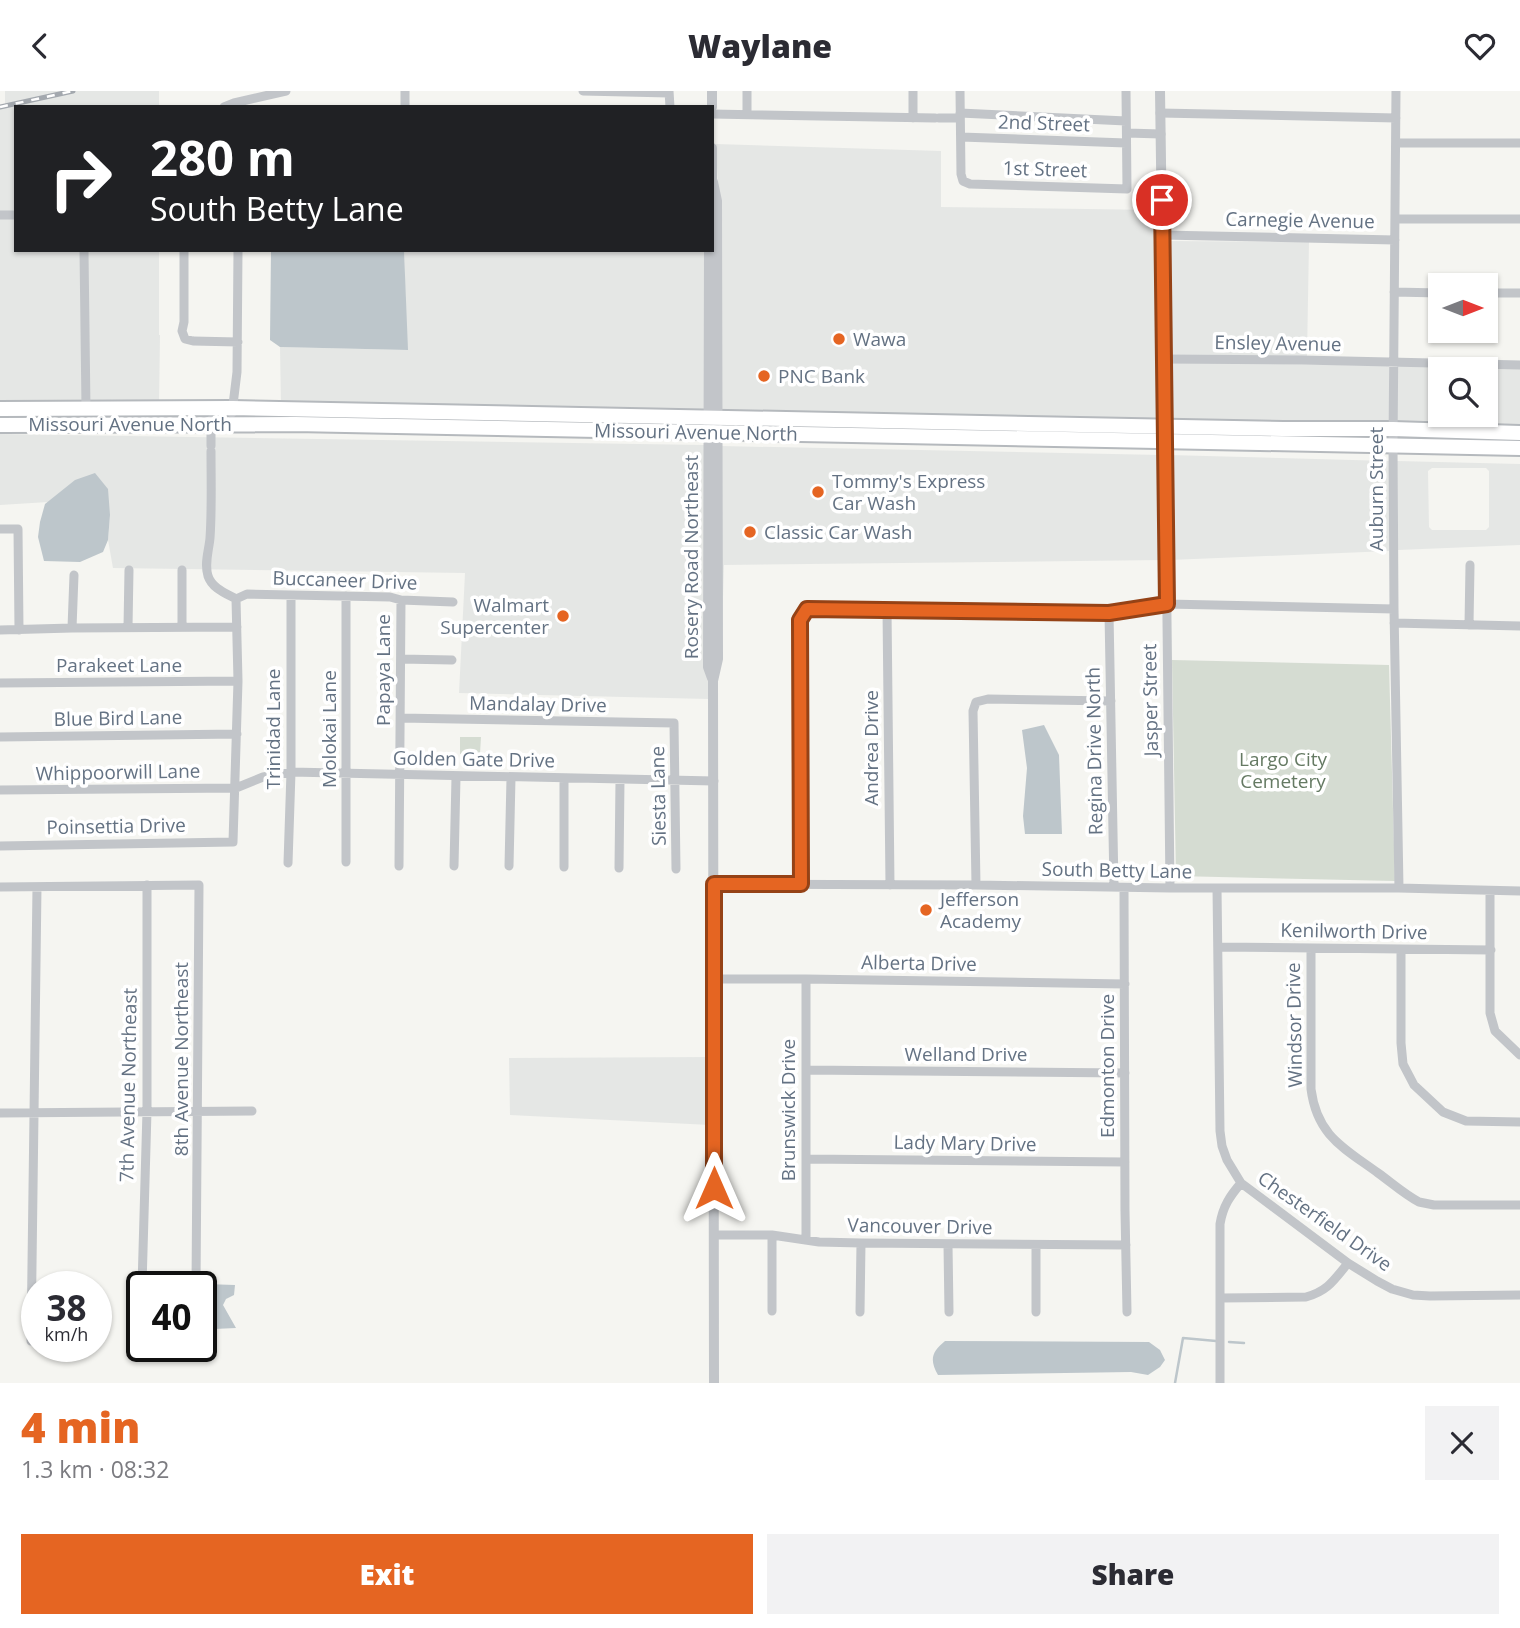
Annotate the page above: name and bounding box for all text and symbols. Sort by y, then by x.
text: Waylane [688,24,832,67]
icon: back [21,27,59,65]
icon: heart [1461,27,1499,65]
street label: 2nd Street [997,108,1091,138]
text: 280 m [150,124,295,190]
icon: right [35,133,126,224]
street label: 1st Street [1002,155,1088,183]
pin [1132,170,1192,230]
icon: arrive [1143,181,1181,219]
text: South Betty Lane [150,187,404,230]
street label: Carnegie Avenue [1225,206,1375,234]
north arrow [1428,273,1498,343]
map controls [1428,273,1498,427]
place label: Wawa [853,326,906,352]
street label: Ensley Avenue [1214,329,1342,357]
marker: Wawa [831,331,847,347]
button: search [1428,357,1498,427]
place label: PNC Bank [778,363,865,389]
marker: PNC Bank [756,368,772,384]
street label: Missouri Avenue North [28,411,232,437]
street label: Missouri Avenue North [594,417,798,447]
street label: Auburn Street [1363,427,1389,551]
street label: Rosery Road Northeast [678,455,704,659]
place label: Tommy's Express Car Wash [832,468,985,516]
marker: Tommy's Express Car Wash [810,484,826,500]
place label: Classic Car Wash [764,519,912,545]
marker: Classic Car Wash [742,524,758,540]
street label: Buccaneer Drive [272,564,418,596]
place label: Walmart Supercenter [440,592,549,640]
marker: Walmart Supercenter [555,608,571,624]
street label: Papaya Lane [370,614,396,726]
street label: Jasper Street [1136,643,1164,759]
street label: Parakeet Lane [56,652,182,678]
street label: Regina Drive North [1080,667,1108,835]
street label: Trinidad Lane [260,668,286,790]
street label: Molokai Lane [316,670,342,788]
street label: Mandalay Drive [469,690,607,718]
street label: Andrea Drive [858,690,884,806]
street label: Blue Bird Lane [54,704,182,732]
street label: Golden Gate Drive [393,745,555,773]
street label: Siesta Lane [644,746,672,846]
park label: Largo City Cemetery [1239,746,1327,794]
street label: Whippoorwill Lane [35,758,201,786]
street label: Poinsettia Drive [46,812,186,840]
street label: South Betty Lane [1041,856,1193,884]
place label: Jefferson Academy [938,886,1022,934]
marker: Jefferson Academy [918,902,934,918]
street label: Kenilworth Drive [1280,917,1428,945]
street label: Alberta Drive [861,949,977,977]
street label: 8th Avenue Northeast [168,962,194,1156]
street label: Windsor Drive [1280,962,1308,1088]
street label: 7th Avenue Northeast [113,987,143,1182]
street label: Edmonton Drive [1094,994,1120,1138]
street label: Brunswick Drive [775,1039,801,1181]
street label: Welland Drive [904,1041,1028,1067]
street label: Lady Mary Drive [893,1129,1037,1157]
position arrow [677,1151,751,1225]
street label: Chesterfield Drive [1253,1165,1397,1277]
street label: Vancouver Drive [847,1212,993,1240]
speed limit sign: 40 [126,1271,217,1362]
text: 38 [46,1284,87,1331]
text: km/h [45,1322,88,1346]
text: 4 min [21,1398,140,1455]
button: close [1425,1406,1499,1480]
text: 1.3 km · 08:32 [21,1453,169,1485]
button: Exit [21,1534,753,1614]
button: Share [767,1534,1499,1614]

